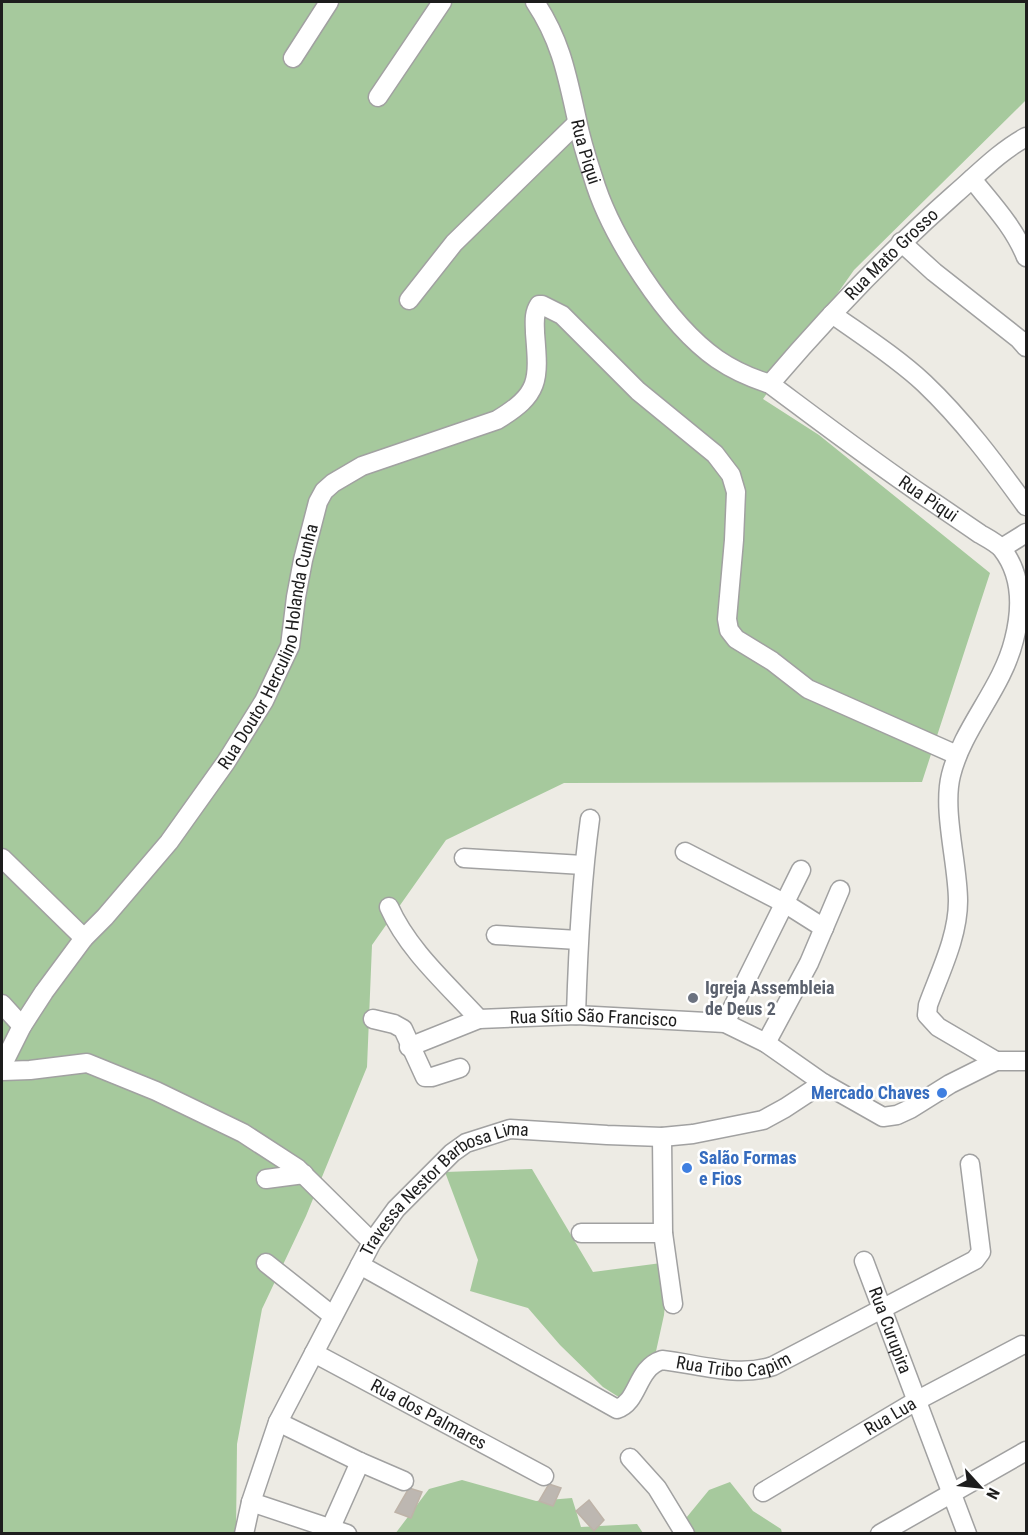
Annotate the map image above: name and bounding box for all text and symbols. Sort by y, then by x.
street label: Rua Piqui [567,117,606,187]
street label: Rua Mato Grosso [840,204,942,304]
street label: Rua Piqui [895,471,962,526]
street label: Rua Doutor Herculino Holanda Cunha [213,521,322,773]
place label: Igreja Assembleia de Deus 2 [705,977,835,1019]
marker: Igreja Assembleia de Deus 2 [686,991,700,1005]
street label: Rua Sítio São Francisco [509,1004,678,1030]
place label: Mercado Chaves [811,1082,930,1103]
marker: Mercado Chaves [935,1086,949,1100]
street label: Travessa Nestor Barbosa Lima [355,1118,530,1260]
place label: Salão Formas e Fios [699,1147,797,1189]
marker: Salão Formas e Fios [680,1161,694,1175]
street label: Rua Curupira [865,1284,916,1376]
street label: Rua Tribo Capim [675,1347,794,1381]
street label: Rua dos Palmares [367,1374,490,1453]
street label: Rua Lua [860,1392,920,1439]
north arrow [950,1457,1010,1517]
text: N [982,1485,1004,1502]

